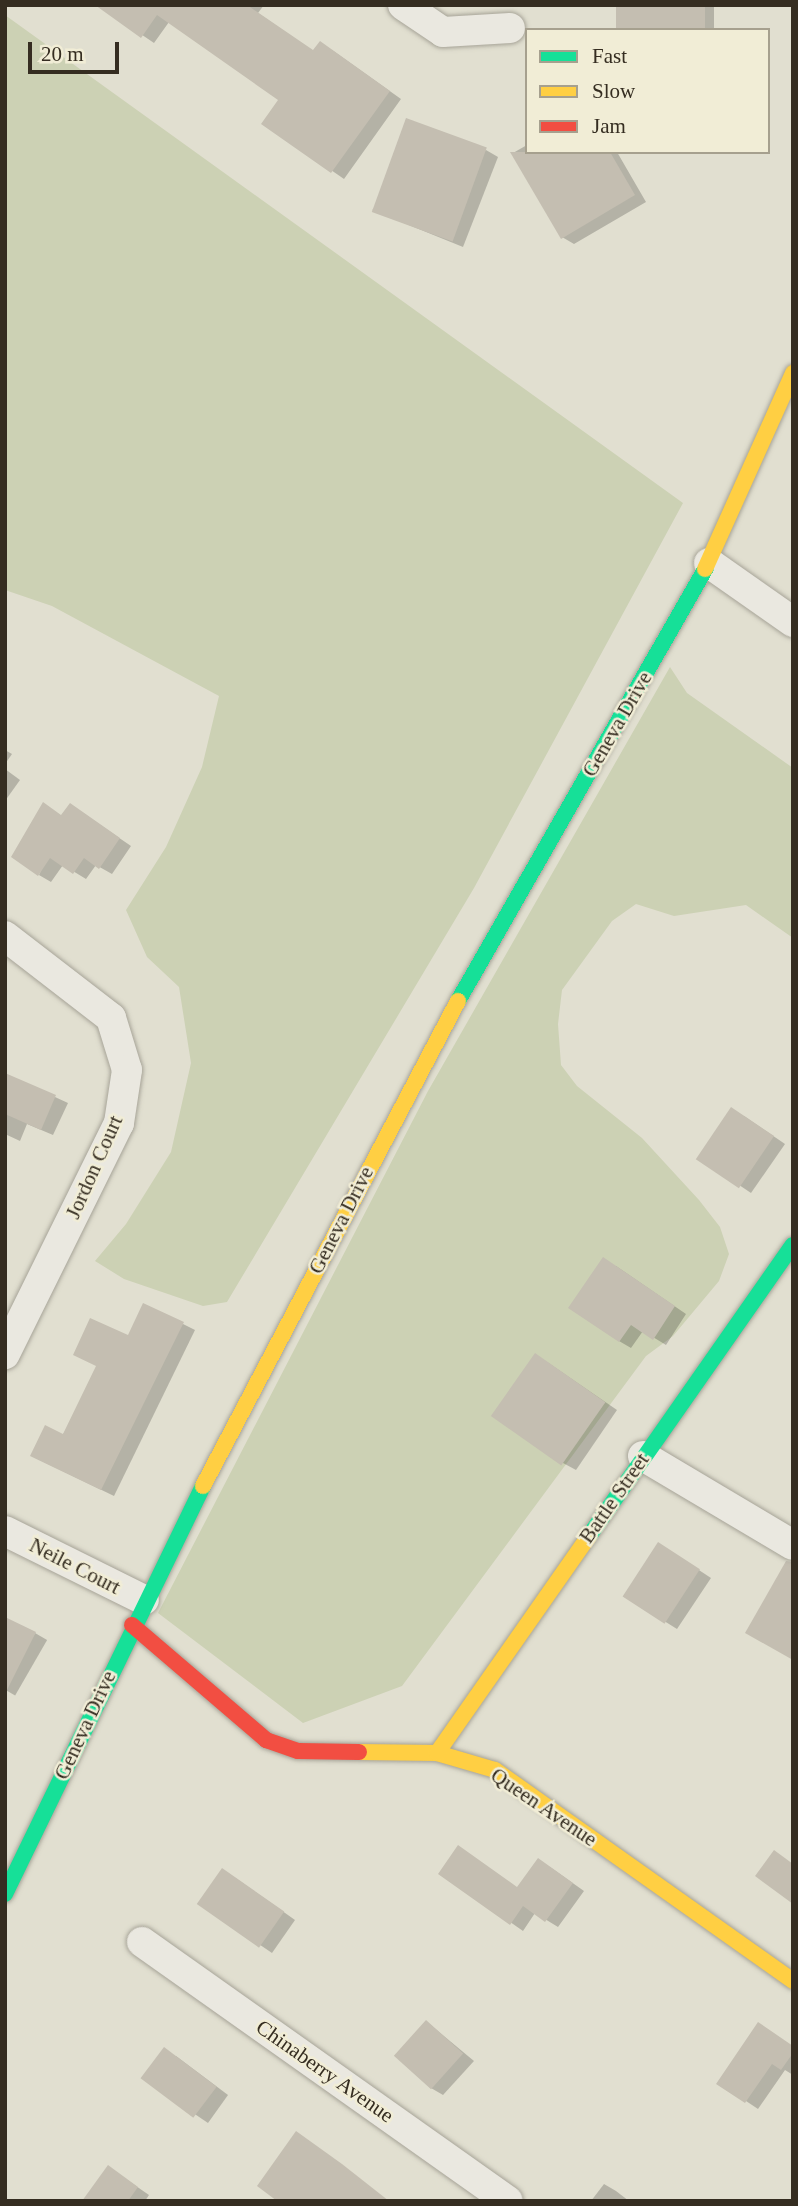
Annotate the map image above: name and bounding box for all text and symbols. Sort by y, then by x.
scale bar [32,28,122,72]
legend [525,28,770,154]
text: 20 m [41,42,84,66]
text: Fast [592,44,627,68]
text: Slow [592,79,635,103]
text: Jam [592,114,626,138]
street label: Geneva Drive [577,667,657,781]
street label: Jordon Court [60,1112,128,1222]
street label: Geneva Drive [303,1162,379,1278]
street label: Battle Street [574,1448,654,1548]
street label: Neile Court [25,1532,125,1600]
street label: Geneva Drive [49,1667,121,1783]
street label: Queen Avenue [486,1762,602,1852]
street label: Chinaberry Avenue [251,2014,399,2128]

